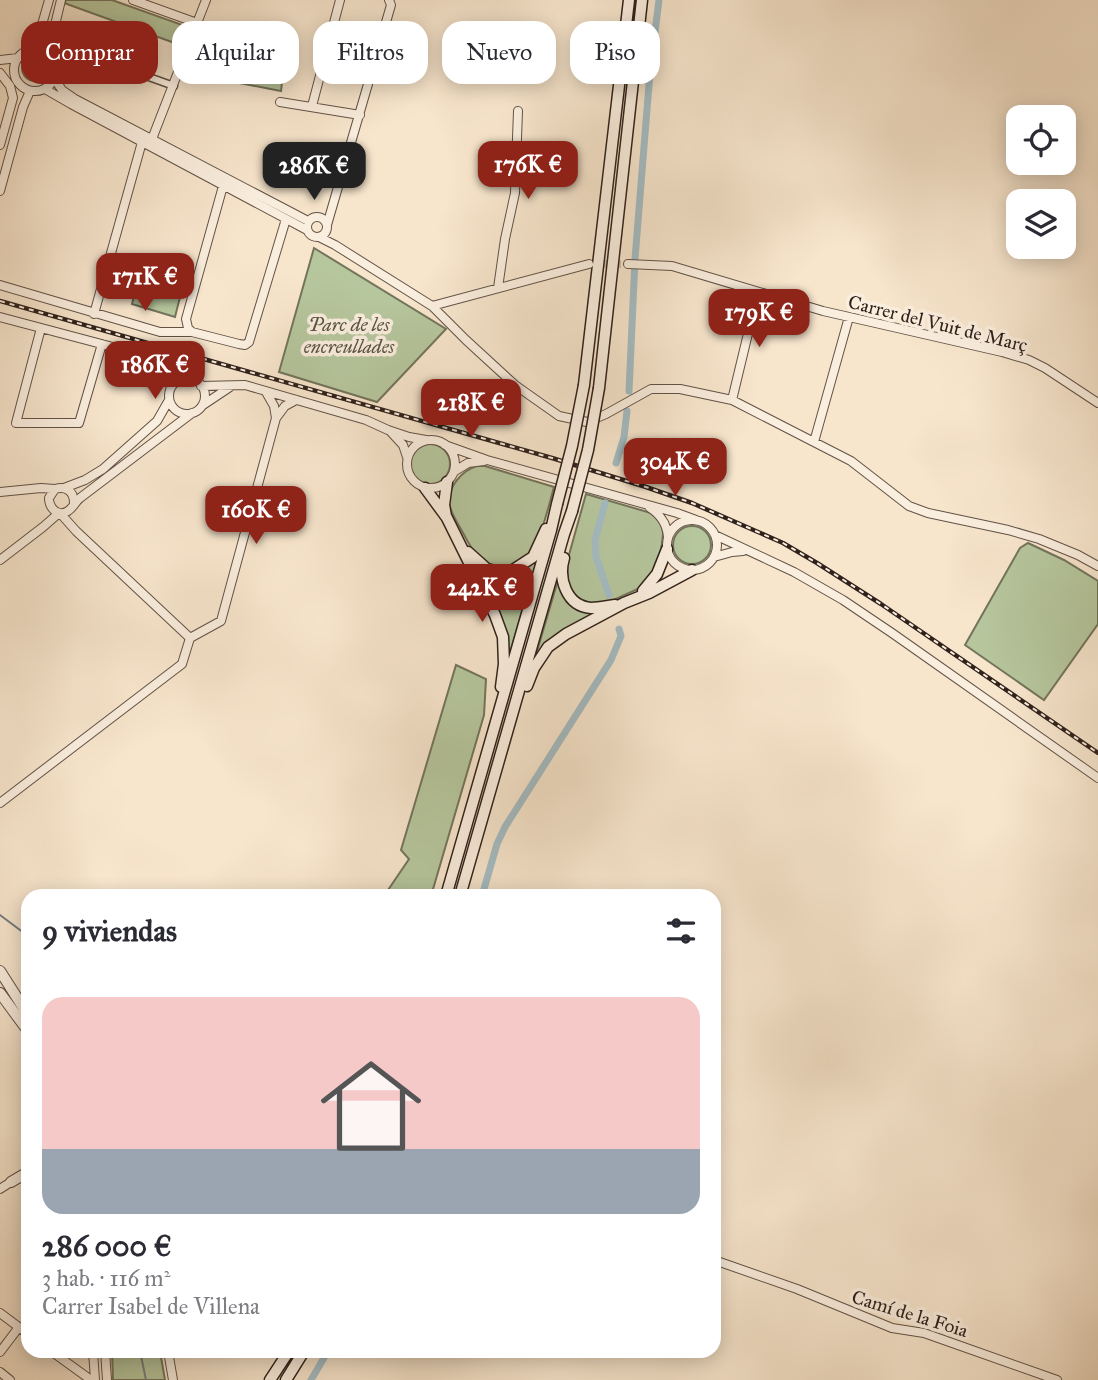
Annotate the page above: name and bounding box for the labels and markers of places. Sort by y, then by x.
pin: 286K € [257,142,371,202]
pin: 176K € [471,142,585,201]
pin: 171K € [88,254,202,313]
pin: 179K € [702,290,816,349]
pin: 186K € [98,342,212,401]
pin: 218K € [414,380,528,439]
pin: 304K € [618,438,732,498]
pin: 160K € [199,486,313,546]
pin: 242K € [425,564,539,624]

